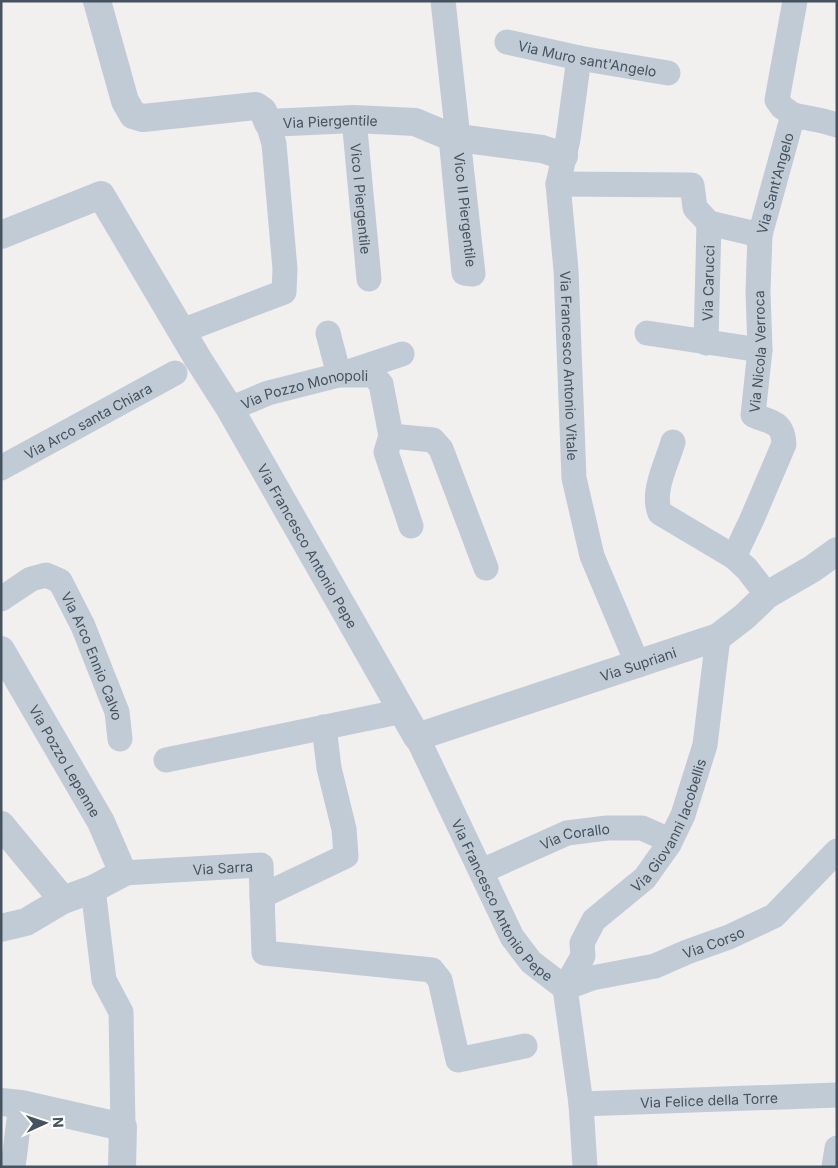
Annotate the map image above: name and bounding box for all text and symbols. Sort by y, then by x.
street label: Via Muro sant'Angelo [516,36,658,79]
street label: Via Piergentile [282,110,378,131]
street label: Via Sant'Angelo [752,131,796,236]
street label: Vico I Piergentile [348,142,375,255]
street label: Vico II Piergentile [451,152,481,268]
street label: Via Carucci [698,245,717,321]
street label: Via Francesco Antonio Vitale [558,270,582,461]
street label: Via Nicola Verroca [745,290,769,413]
street label: Via Pozzo Monopoli [238,367,368,412]
street label: Via Arco santa Chiara [21,379,155,462]
street label: Via Francesco Antonio Pepe [254,460,362,631]
street label: Via Arco Ennio Calvo [58,589,126,721]
street label: Via Supriani [598,643,678,684]
street label: Via Pozzo Lepenne [26,701,105,820]
street label: Via Giovanni Iacobellis [627,756,709,895]
street label: Via Francesco Antonio Pepe [449,816,556,984]
street label: Via Corallo [537,819,611,853]
street label: Via Sarra [192,857,253,877]
street label: Via Corso [680,923,747,961]
street label: Via Felice della Torre [640,1089,778,1110]
north arrow [20,1098,70,1148]
text: N [50,1117,67,1128]

